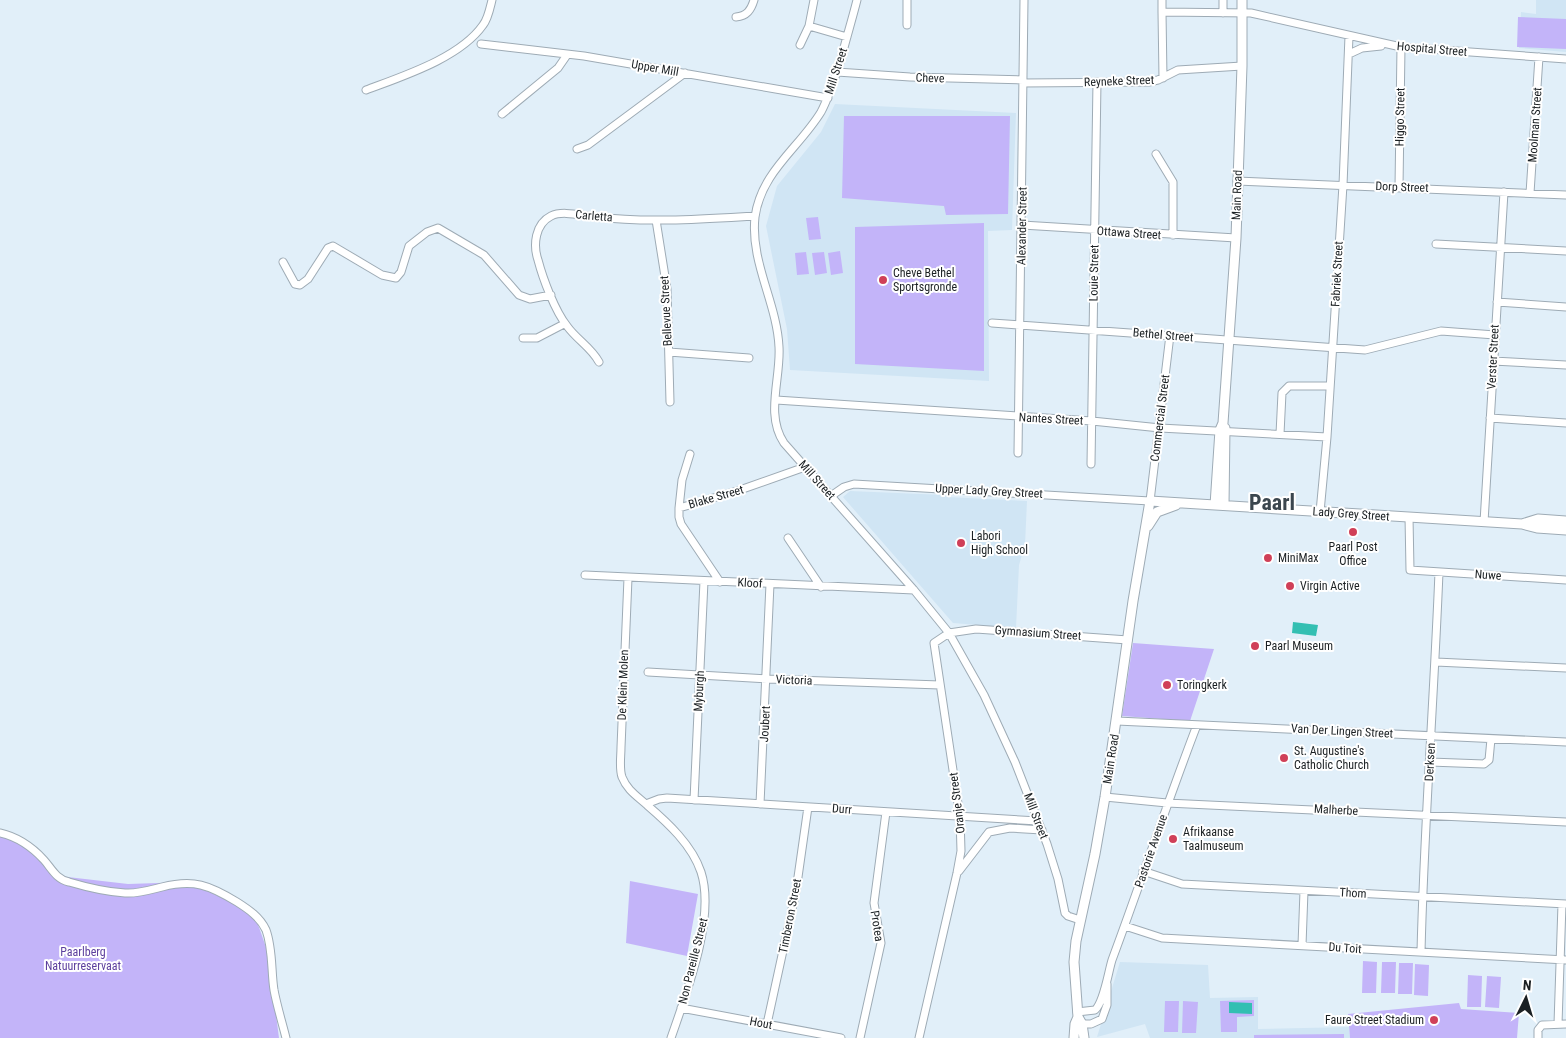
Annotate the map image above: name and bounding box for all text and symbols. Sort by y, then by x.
street label: Hospital Street [1396,39,1468,59]
street label: Mill Street [822,45,850,96]
street label: Upper Mill [630,57,680,79]
street label: Cheve [915,71,945,86]
street label: Reyneke Street [1084,73,1155,89]
street label: Moolman Street [1525,86,1545,163]
street label: Higgo Street [1392,87,1408,147]
street label: Main Road [1229,170,1245,220]
street label: Dorp Street [1375,179,1429,195]
street label: Alexander Street [1014,186,1030,265]
street label: Carletta [575,207,614,225]
street label: Ottawa Street [1096,224,1162,242]
street label: Fabriek Street [1328,240,1346,307]
street label: Louie Street [1087,244,1102,302]
place label: Cheve Bethel Sportsgronde [893,266,957,294]
marker: Cheve Bethel Sportsgronde [877,274,889,286]
street label: Bellevue Street [657,275,675,347]
street label: Verster Street [1484,324,1502,390]
street label: Bethel Street [1132,325,1194,345]
street label: Commercial Street [1148,373,1172,462]
street label: Nantes Street [1018,410,1084,428]
street label: Mill Street [796,457,839,503]
street label: Upper Lady Grey Street [935,481,1044,501]
street label: Blake Street [687,482,746,512]
district label: Paarl [1249,490,1295,515]
street label: Lady Grey Street [1312,504,1390,524]
marker: Paarl Post Office [1347,526,1359,538]
place label: Labori High School [971,529,1028,557]
marker: Labori High School [955,537,967,549]
place label: Paarl Post Office [1329,540,1378,568]
place label: MiniMax [1278,551,1318,565]
marker: MiniMax [1262,552,1274,564]
street label: Nuwe [1474,567,1502,583]
street label: Kloof [737,575,763,591]
place label: Virgin Active [1300,579,1360,593]
marker: Virgin Active [1284,580,1296,592]
street label: Gymnasium Street [994,623,1082,643]
place label: Paarl Museum [1265,639,1333,653]
marker: Paarl Museum [1249,640,1261,652]
street label: De Klein Molen [615,649,631,721]
street label: Myburgh [691,670,707,712]
street label: Victoria [775,672,813,688]
place label: Toringkerk [1177,678,1227,692]
marker: Toringkerk [1161,679,1173,691]
street label: Joubert [757,705,773,743]
street label: Van Der Lingen Street [1291,721,1394,741]
street label: Main Road [1100,733,1122,785]
street label: Derksen [1422,742,1438,782]
place label: St. Augustine's Catholic Church [1294,744,1369,772]
marker: St. Augustine's Catholic Church [1278,752,1290,764]
street label: Oranje Street [946,771,968,834]
street label: Mill Street [1021,791,1051,841]
street label: Durr [832,801,853,817]
street label: Malherbe [1314,802,1359,818]
street label: Pastorie Avenue [1132,812,1170,889]
place label: Afrikaanse Taalmuseum [1183,825,1244,853]
marker: Afrikaanse Taalmuseum [1167,833,1179,845]
street label: Timberon Street [776,877,804,955]
street label: Thom [1339,885,1367,901]
street label: Protea [868,910,886,943]
street label: Non Pareille Street [676,916,711,1006]
street label: Du Toit [1328,940,1362,956]
park label: Paarlberg Natuurreservaat [45,945,122,973]
north arrow [1501,973,1551,1023]
text: N [1522,977,1532,993]
place label: Faure Street Stadium [1325,1013,1424,1027]
street label: Hout [748,1014,774,1032]
marker: Faure Street Stadium [1428,1014,1440,1026]

